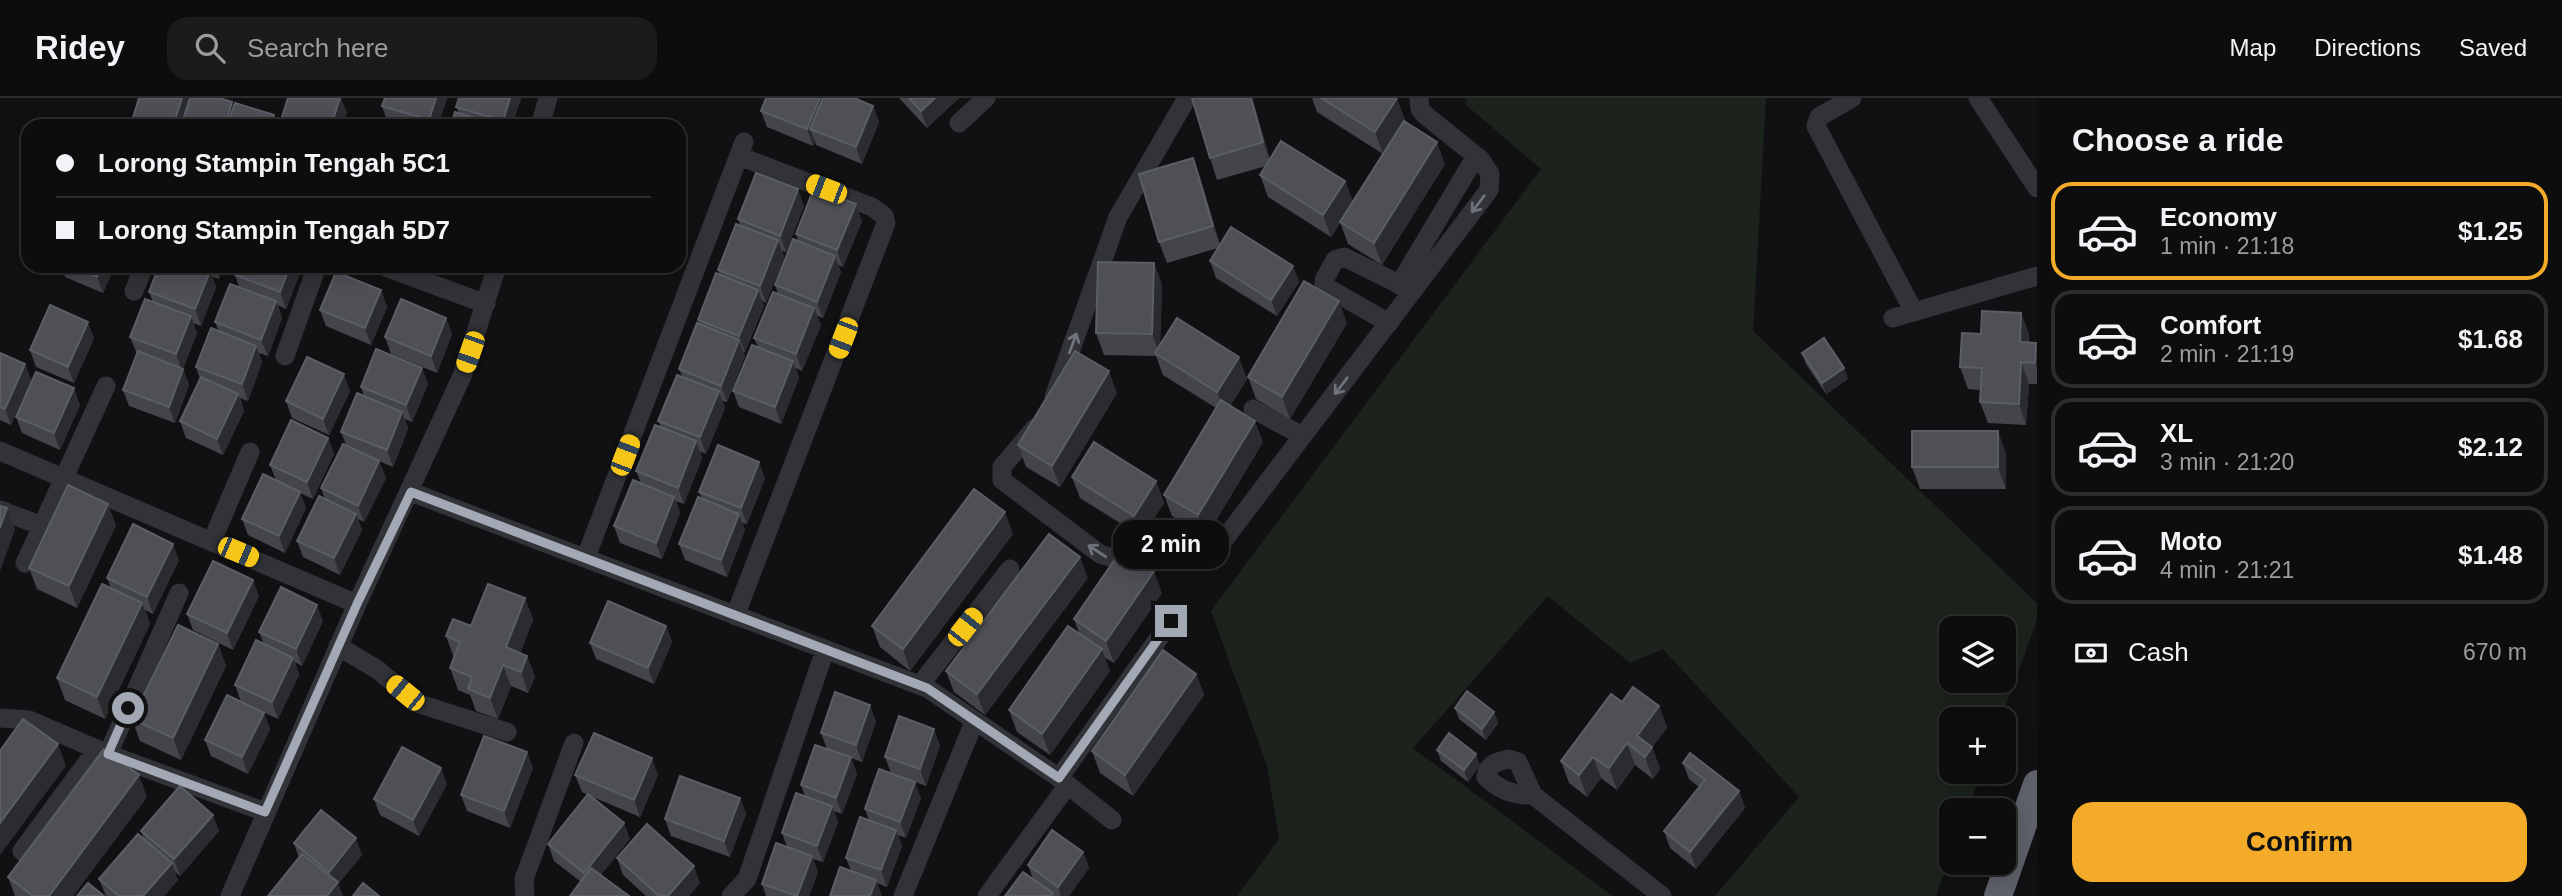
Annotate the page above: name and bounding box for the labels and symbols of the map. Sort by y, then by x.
car [803,172,850,206]
one-way arrow [1471,195,1486,213]
car [826,315,861,361]
car [454,329,487,375]
one-way arrow [1068,333,1080,355]
one-way arrow [1334,376,1349,395]
car [608,432,643,478]
callout: 2 min [1113,519,1229,568]
car [215,534,262,570]
one-way arrow [1087,544,1107,558]
car [944,604,987,650]
route end [1155,605,1187,637]
car [383,672,428,714]
route start [112,692,144,724]

